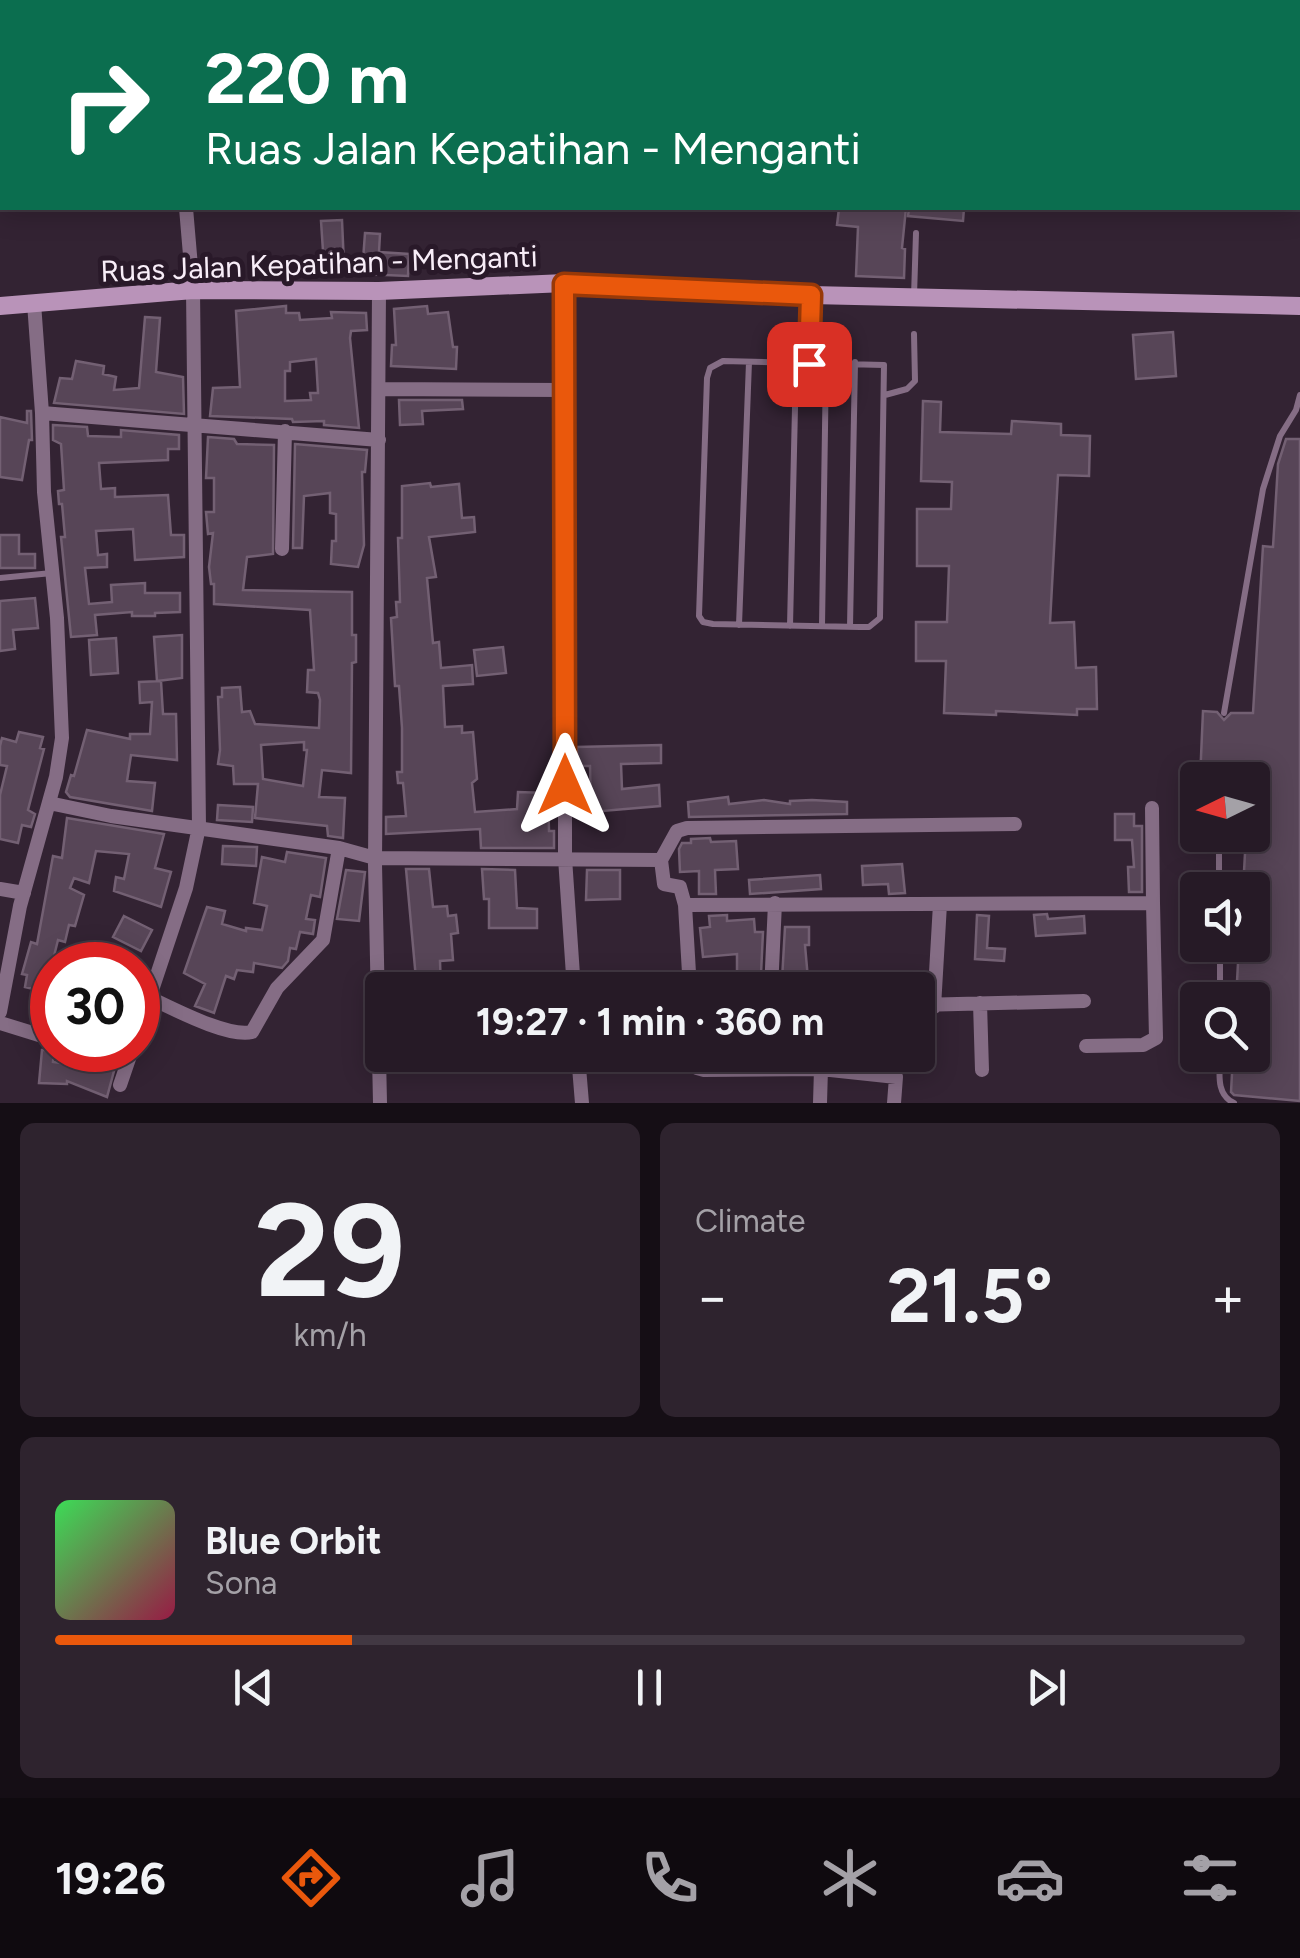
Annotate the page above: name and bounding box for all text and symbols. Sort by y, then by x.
text: 220 m [205,36,409,121]
icon: right [40,40,170,170]
text: Ruas Jalan Kepatihan - Menganti [205,121,861,175]
street label: Ruas Jalan Kepatihan - Menganti [100,237,538,290]
pin [767,322,852,407]
icon: arrive [782,337,837,392]
position arrow [513,733,617,837]
north arrow [1180,762,1270,852]
map controls [1180,762,1270,1072]
button: sound [1180,872,1270,962]
speed limit sign: 30 [30,942,160,1072]
button: search [1180,982,1270,1072]
text: 19:27 · 1 min · 360 m [476,999,824,1045]
text: 29 [255,1173,405,1329]
text: Climate [695,1202,806,1240]
text: 21.5° [887,1251,1053,1341]
text: − [695,1264,729,1330]
text: + [1211,1264,1245,1330]
text: km/h [293,1316,367,1354]
text: Blue Orbit [205,1518,381,1564]
text: Sona [205,1564,277,1602]
icon: previous [226,1660,281,1715]
icon: pause [622,1660,677,1715]
icon: next [1019,1660,1074,1715]
icon: directions [276,1843,346,1913]
icon: music [455,1843,525,1913]
icon: phone [635,1843,705,1913]
icon: climate [815,1843,885,1913]
icon: car [995,1843,1065,1913]
icon: filters [1175,1843,1245,1913]
text: 19:26 [55,1851,166,1905]

